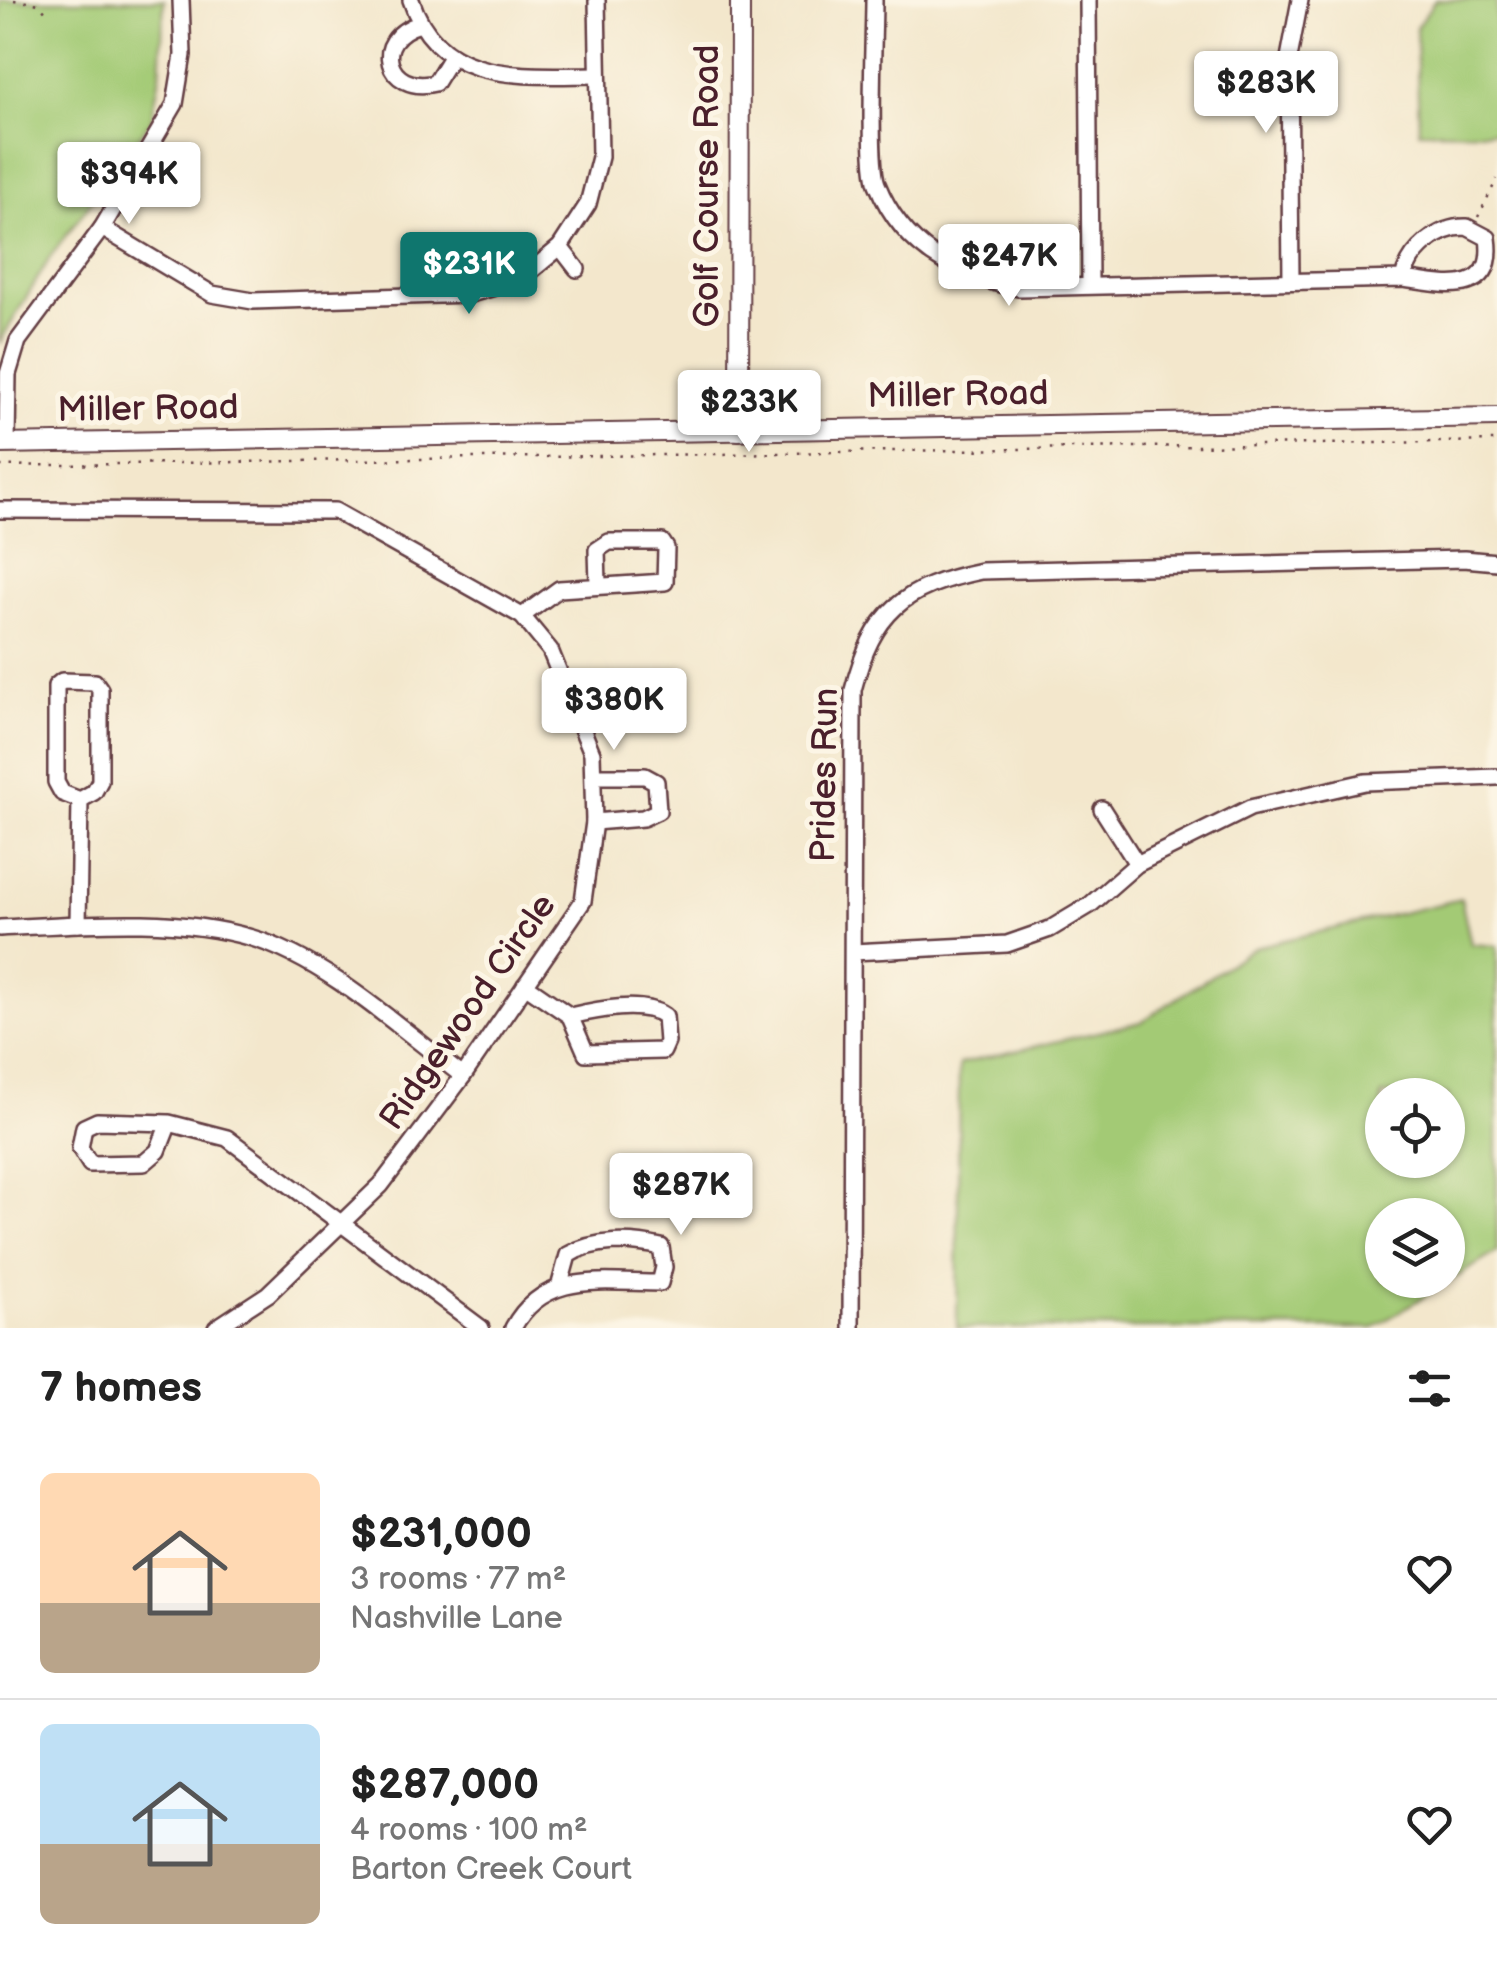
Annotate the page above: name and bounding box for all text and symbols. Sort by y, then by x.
street label: Golf Course Road [686,45,729,327]
pin: $283K [1196,51,1336,136]
text: $283K [1216,64,1316,103]
pin: $394K [59,142,199,227]
text: $394K [79,155,179,194]
pin: $247K [939,224,1079,309]
pin: $231K [399,232,539,317]
text: $247K [960,237,1058,276]
text: $231K [422,245,516,284]
pin: $233K [679,370,819,455]
street label: Miller Road [867,372,1049,418]
text: $233K [700,383,798,422]
street label: Miller Road [57,386,239,432]
pin: $380K [544,668,684,753]
text: $380K [564,681,664,720]
street label: Prides Run [802,687,848,863]
street label: Ridgewood Circle [370,886,566,1138]
map controls [1365,1078,1465,1298]
button: locate [1365,1078,1465,1178]
pin: $287K [611,1153,751,1238]
text: $287K [632,1166,730,1205]
button: layers [1365,1198,1465,1298]
icon: filters [1402,1361,1457,1416]
text: 7 homes [40,1363,202,1414]
text: $231,000 [350,1509,532,1560]
icon: home [120,1513,240,1633]
icon: heart [1402,1546,1457,1601]
text: 3 rooms · 77 m² [350,1560,566,1599]
text: Nashville Lane [350,1599,563,1638]
text: $287,000 [350,1760,539,1811]
icon: home [120,1764,240,1884]
icon: heart [1402,1797,1457,1852]
text: 4 rooms · 100 m² [350,1811,588,1850]
text: Barton Creek Court [350,1850,632,1889]

